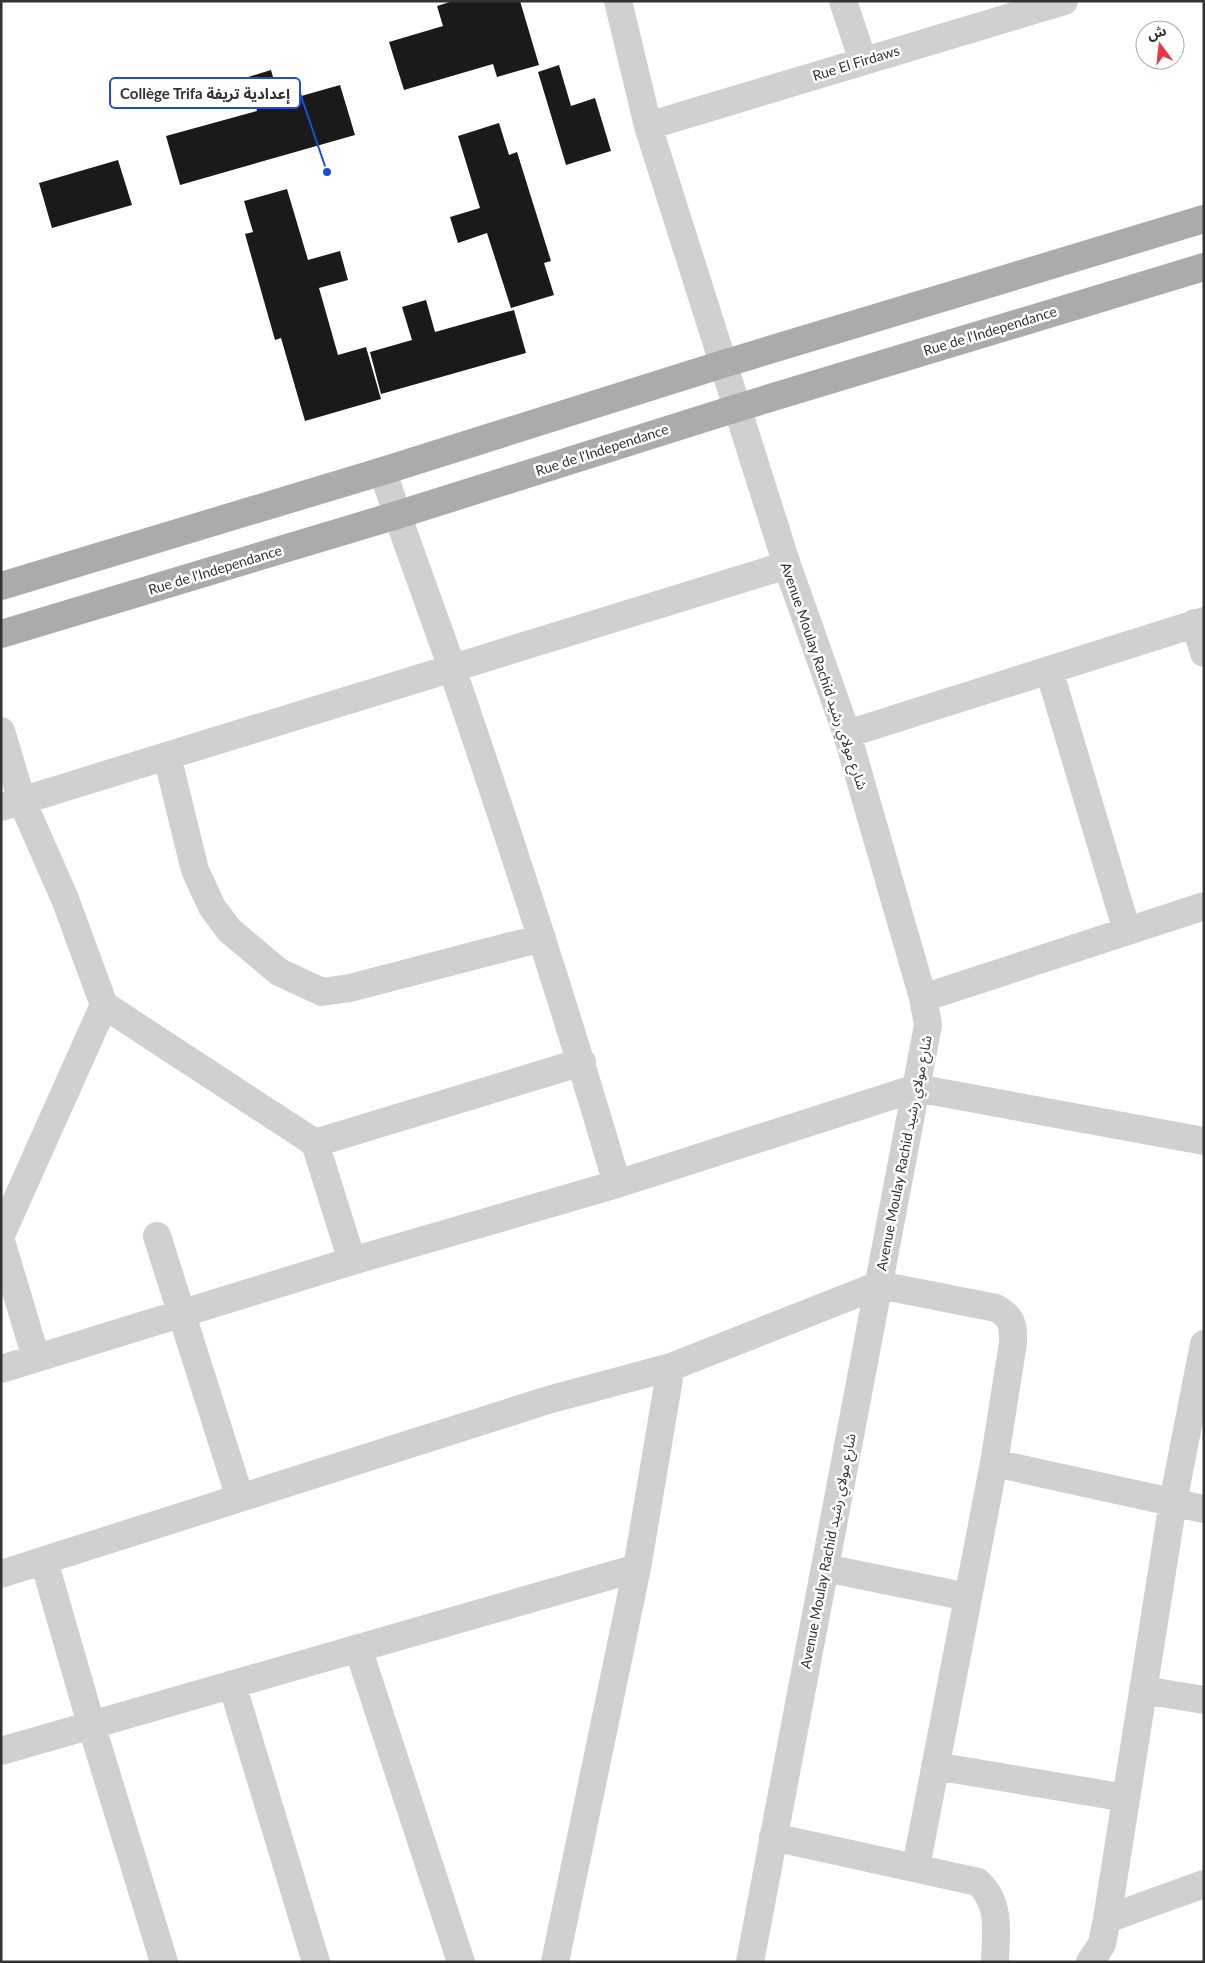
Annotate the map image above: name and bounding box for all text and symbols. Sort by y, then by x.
north arrow [1135,20,1185,70]
text: ش [1145,21,1168,43]
street label: Rue El Firdaws [810,41,901,84]
callout: Collège Trifa إعدادية تريفة [110,78,300,108]
text: Collège Trifa إعدادية تريفة [120,84,290,104]
street label: Rue de l'Independance [921,302,1059,359]
street label: Rue de l'Independance [533,420,670,479]
street label: Rue de l'Independance [146,541,284,598]
street label: Avenue Moulay Rachid شارع مولاي رشيد [774,560,871,793]
street label: Avenue Moulay Rachid شارع مولاي رشيد [872,1034,938,1273]
street label: Avenue Moulay Rachid شارع مولاي رشيد [796,1432,862,1671]

